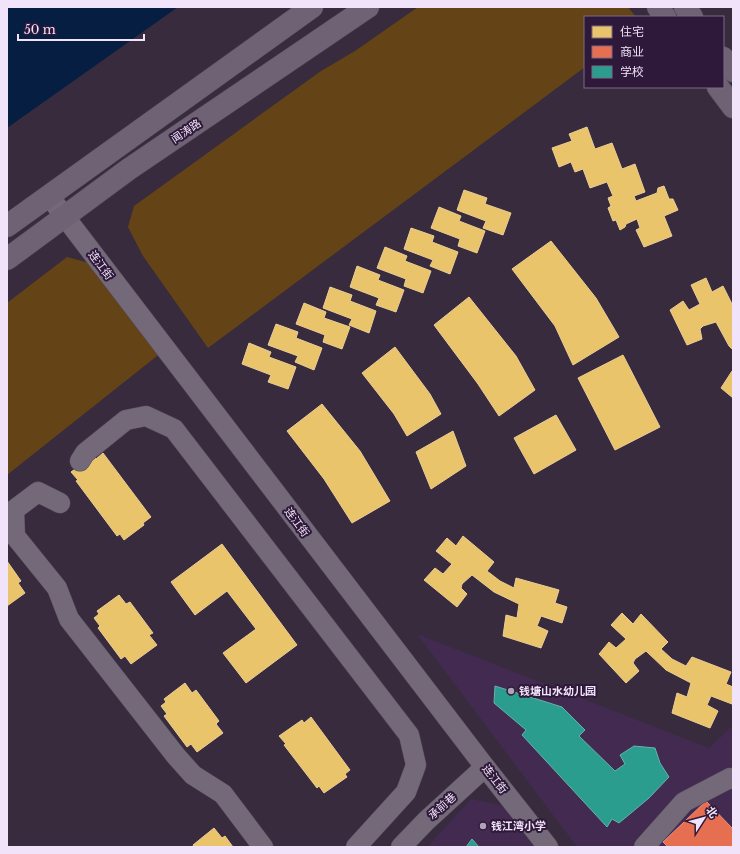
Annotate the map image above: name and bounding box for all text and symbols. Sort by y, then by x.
scale bar [18,16,144,42]
legend [584,16,724,88]
text: 50 m [24,22,56,37]
text: 住宅 [620,24,644,39]
text: 商业 [620,44,644,59]
text: 学校 [620,64,644,79]
street label: 闻涛路 [168,116,204,146]
street label: 连江街 [85,248,117,282]
street label: 连江街 [281,505,313,539]
place label: 钱塘山水幼儿园 [519,684,596,698]
marker: 钱塘山水幼儿园 [506,686,516,696]
street label: 连江街 [479,762,511,796]
street label: 承前巷 [425,790,459,822]
north arrow [684,798,724,838]
text: 北 [703,804,721,821]
place label: 钱江湾小学 [491,819,546,833]
marker: 钱江湾小学 [478,821,488,831]

